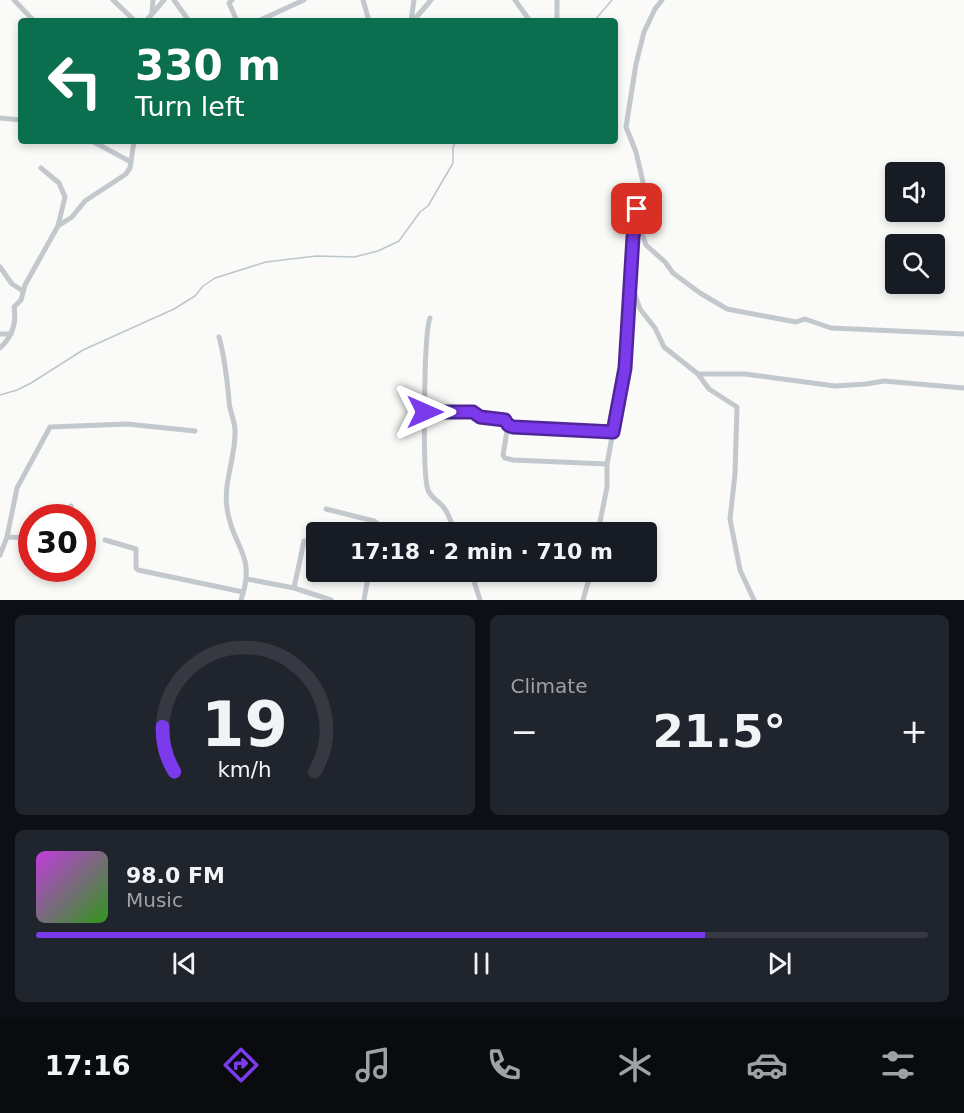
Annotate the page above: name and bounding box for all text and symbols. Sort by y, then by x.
text: 330 m [135,41,281,90]
icon: left [36,42,114,120]
text: Turn left [135,91,245,122]
map controls [885,162,945,294]
button: sound [885,162,945,222]
pin [611,183,662,234]
icon: arrive [620,192,653,225]
button: search [885,234,945,294]
position arrow [393,380,457,444]
speed limit sign: 30 [18,504,96,582]
text: 17:18 · 2 min · 710 m [350,539,613,564]
text: Climate [511,674,587,698]
text: 19 [201,688,288,761]
text: 21.5° [652,705,786,758]
text: − [511,712,538,751]
text: + [900,712,928,751]
text: km/h [218,757,272,782]
text: 98.0 FM [126,863,225,888]
text: Music [126,888,183,912]
icon: previous [168,947,201,980]
icon: pause [465,947,498,980]
icon: next [763,947,796,980]
icon: directions [220,1044,262,1086]
icon: music [352,1044,394,1086]
icon: phone [483,1044,525,1086]
icon: climate [614,1044,656,1086]
icon: car [746,1044,788,1086]
icon: filters [877,1044,919,1086]
text: 17:16 [45,1050,131,1081]

